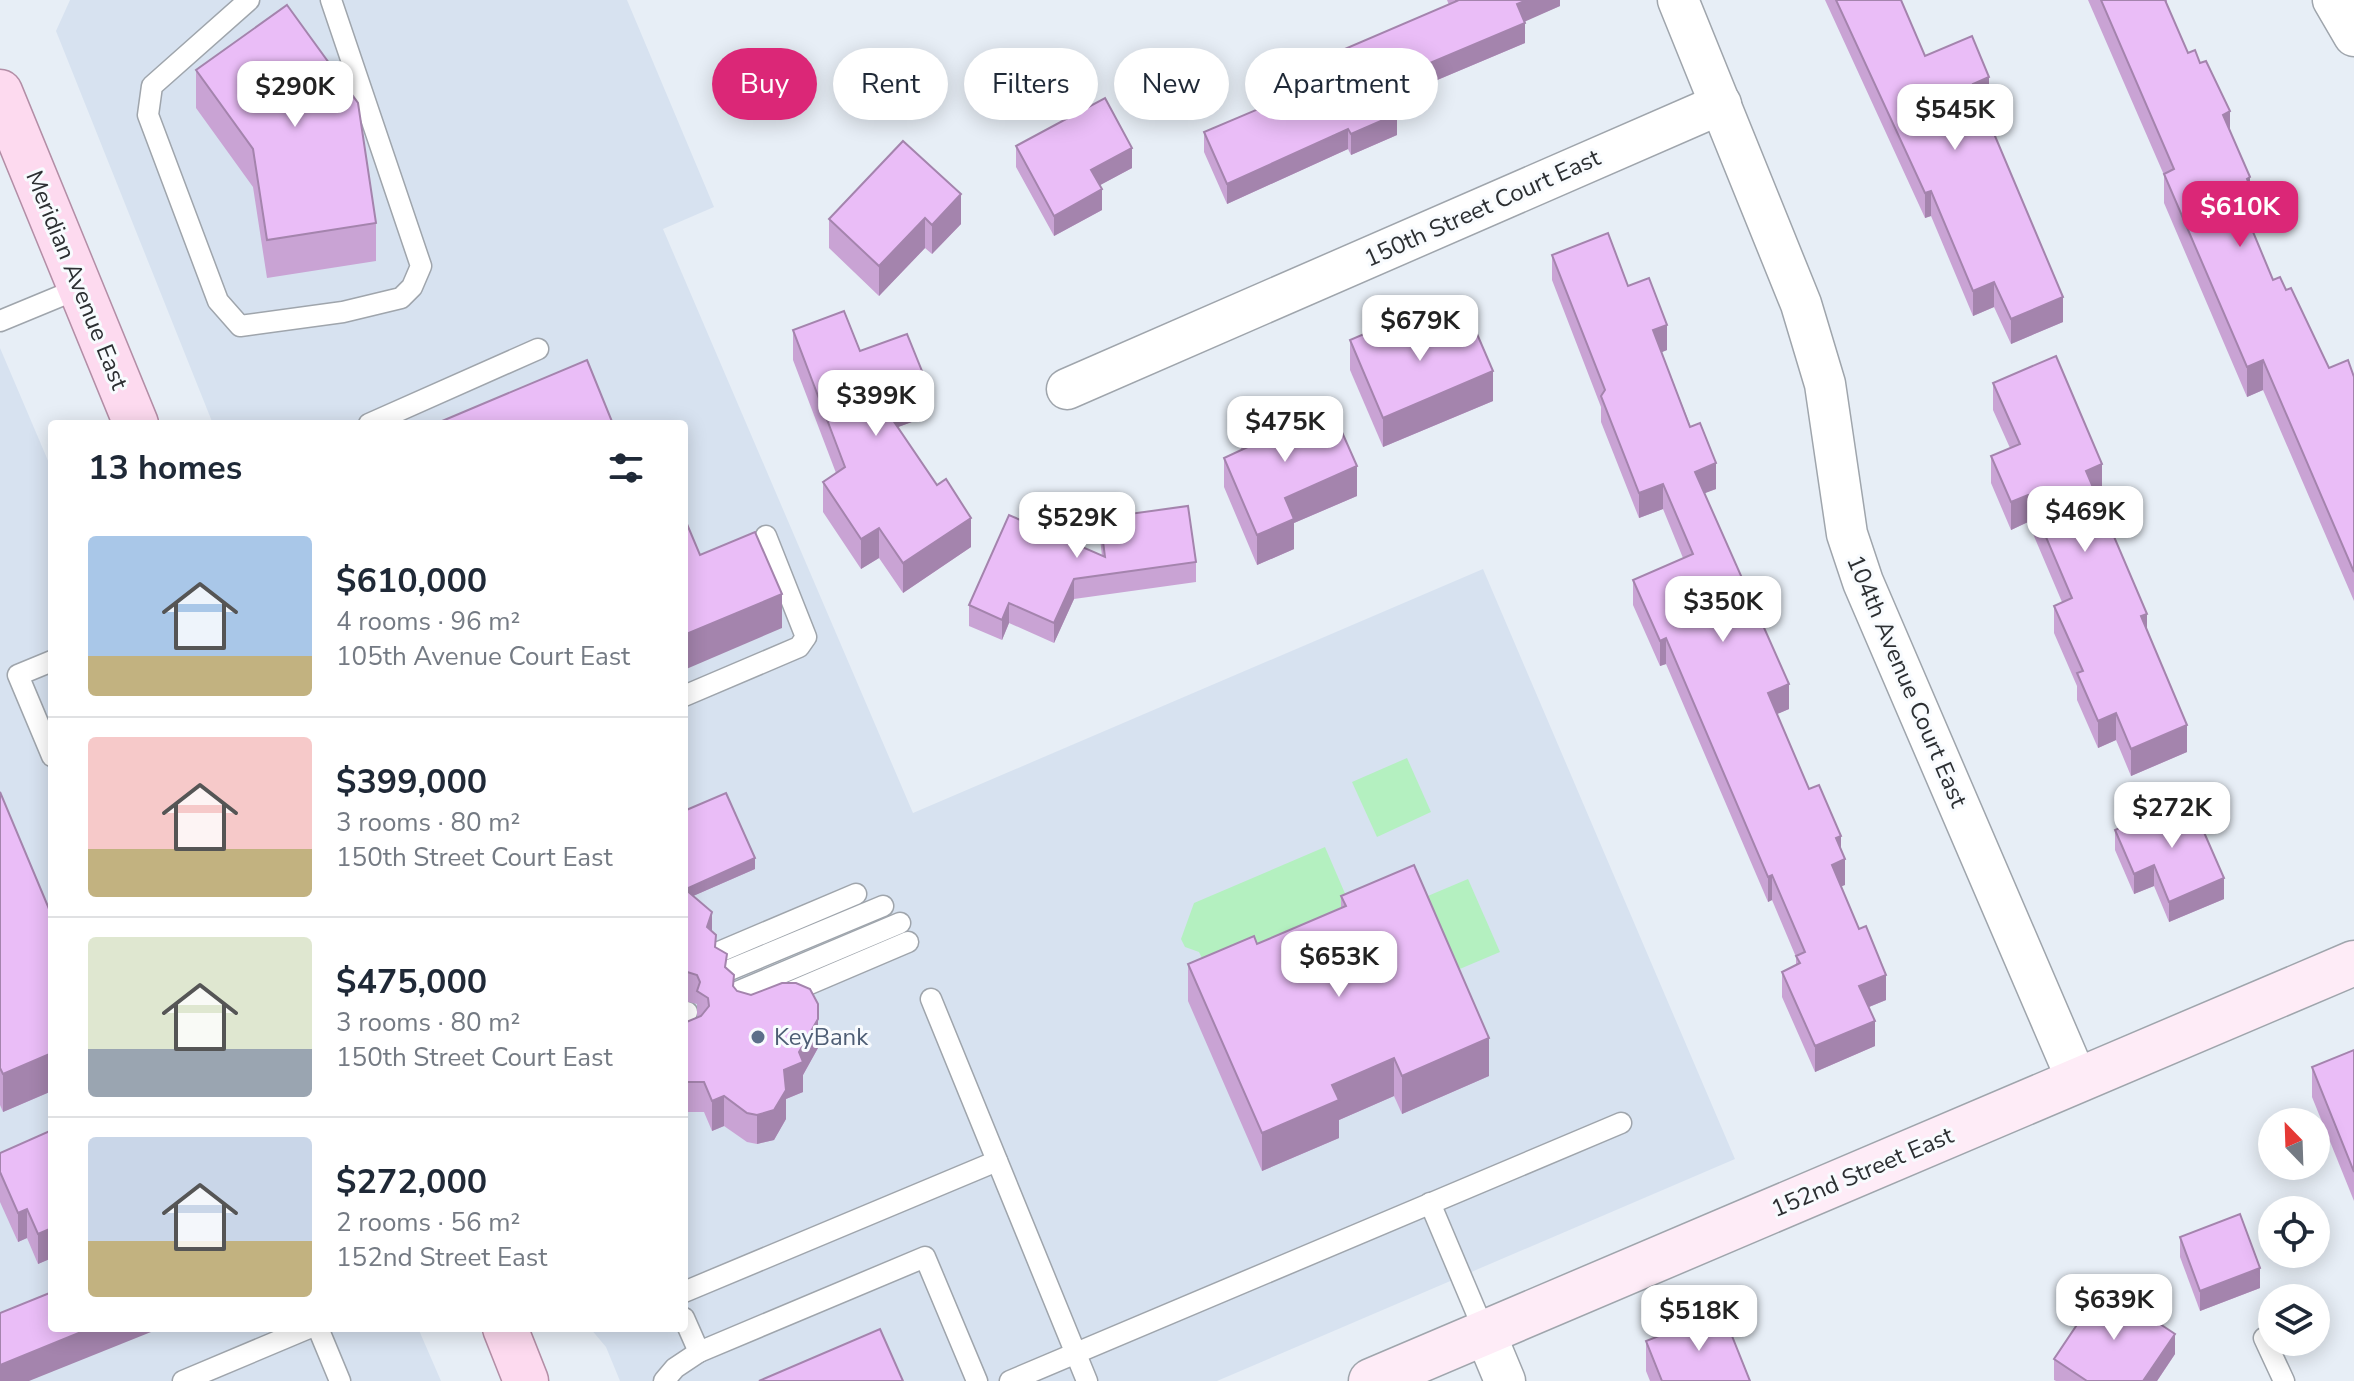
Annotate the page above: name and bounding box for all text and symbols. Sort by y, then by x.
chip: Buy [712,48,817,120]
chip: Rent [833,48,948,120]
chip: Filters [964,48,1098,120]
chip: New [1114,48,1229,120]
chip: Apartment [1245,48,1438,120]
pin: $290K [239,61,351,129]
text: $290K [255,69,335,104]
pin: $545K [1899,84,2011,152]
text: $545K [1915,92,1995,127]
street label: 150th Street Court East [1359,141,1606,275]
street label: Meridian Avenue East [18,166,136,395]
pin: $610K [2184,181,2296,249]
text: $610K [2200,189,2280,224]
pin: $679K [1364,295,1476,363]
text: $679K [1380,303,1460,338]
pin: $399K [820,370,932,438]
text: $399K [836,378,916,413]
pin: $475K [1229,396,1341,464]
text: $475K [1245,404,1325,439]
text: 13 homes [88,445,242,491]
icon: filters [604,446,648,490]
pin: $469K [2029,486,2141,554]
pin: $529K [1021,492,1133,560]
text: $469K [2045,494,2125,529]
text: $529K [1037,500,1117,535]
street label: 104th Avenue Court East [1839,550,1975,813]
text: $610,000 [336,558,487,604]
icon: home [152,568,248,664]
pin: $350K [1667,576,1779,644]
text: $350K [1683,584,1763,619]
text: 4 rooms · 96 m² [336,604,520,639]
text: 105th Avenue Court East [336,639,630,674]
text: $399,000 [336,759,487,805]
icon: home [152,769,248,865]
pin: $272K [2116,782,2228,850]
text: $272K [2132,790,2212,825]
text: 3 rooms · 80 m² [336,805,520,840]
text: 150th Street Court East [336,840,613,875]
pin: $653K [1283,931,1395,999]
text: $653K [1299,939,1379,974]
text: $475,000 [336,959,487,1005]
icon: home [152,969,248,1065]
text: 3 rooms · 80 m² [336,1005,520,1040]
place label: KeyBank [774,1021,869,1053]
marker: KeyBank [749,1028,767,1046]
text: 150th Street Court East [336,1040,613,1075]
north arrow [2258,1108,2330,1180]
map controls [2258,1108,2330,1356]
street label: 152nd Street East [1766,1119,1959,1225]
text: $272,000 [336,1159,487,1205]
icon: home [152,1169,248,1265]
button: locate [2258,1196,2330,1268]
text: 2 rooms · 56 m² [336,1205,520,1240]
text: 152nd Street East [336,1240,547,1275]
pin: $639K [2058,1274,2170,1342]
text: $639K [2074,1282,2154,1317]
button: layers [2258,1284,2330,1356]
pin: $518K [1643,1285,1755,1353]
text: $518K [1659,1293,1739,1328]

